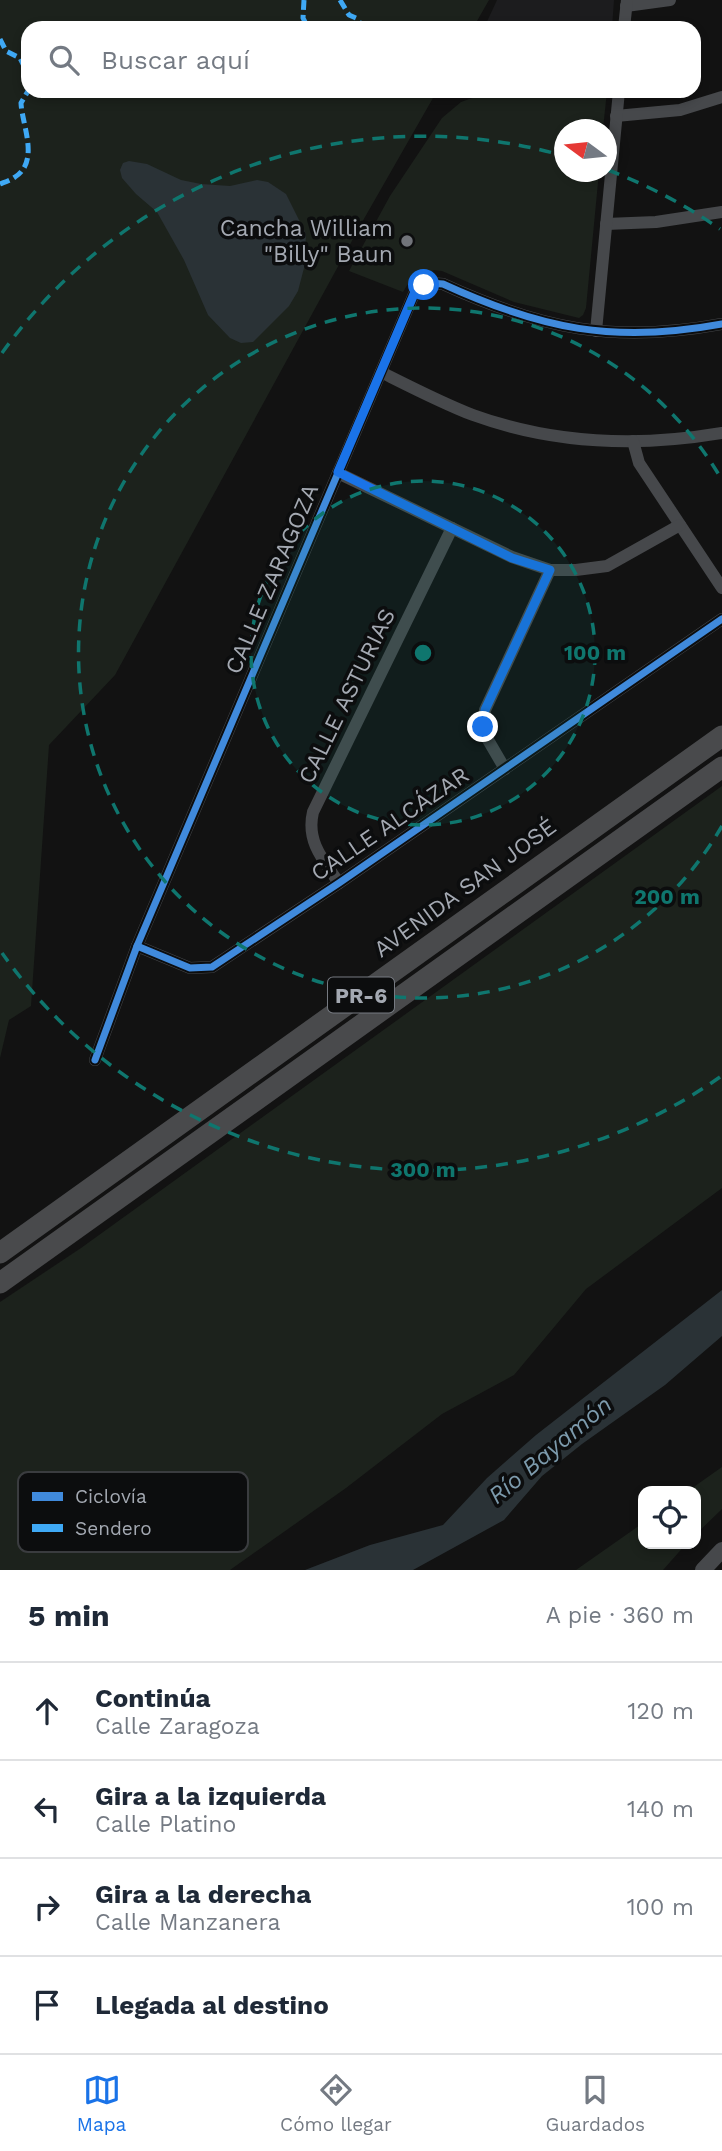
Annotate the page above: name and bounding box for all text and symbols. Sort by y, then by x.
search box [21,21,701,98]
icon: search [45,41,83,79]
text: Buscar aquí [101,45,250,75]
north arrow [554,119,617,182]
place label: Cancha William "Billy" Baun [220,215,393,268]
marker: Cancha William "Billy" Baun [399,233,415,249]
route start [408,269,439,300]
street label: CALLE ZARAGOZA [220,480,324,678]
street label: CALLE ASTURIAS [293,604,401,788]
text: 100 m [564,640,626,665]
centre of rings [411,641,435,665]
route end [467,711,498,742]
street label: CALLE ALCÁZAR [306,761,474,887]
street label: AVENIDA SAN JOSÉ [369,813,561,963]
text: 200 m [634,884,700,909]
road number: PR-6 [328,978,394,1012]
text: 300 m [390,1157,456,1182]
water label: Río Bayamón [483,1390,617,1510]
legend [18,1472,248,1552]
text: Ciclovía [75,1485,147,1508]
map controls [638,1486,701,1549]
button: locate [638,1486,701,1549]
text: Sendero [75,1517,152,1540]
text: 5 min [28,1598,110,1633]
text: A pie · 360 m [546,1602,694,1629]
text: Continúa [95,1683,211,1713]
icon: ahead [28,1692,66,1730]
text: 120 m [628,1698,694,1725]
text: Calle Zaragoza [95,1713,260,1740]
text: Gira a la izquierda [95,1781,326,1811]
icon: left [28,1790,66,1828]
text: 140 m [627,1796,694,1823]
text: Calle Platino [95,1811,236,1838]
text: Gira a la derecha [95,1879,311,1909]
icon: right [28,1888,66,1926]
text: 100 m [627,1894,694,1921]
text: Calle Manzanera [95,1909,281,1936]
icon: arrive [28,1986,66,2024]
text: Llegada al destino [95,1990,329,2020]
tab: Mapa [77,2071,126,2136]
tab: Cómo llegar [280,2071,392,2136]
tab: Guardados [545,2071,645,2136]

